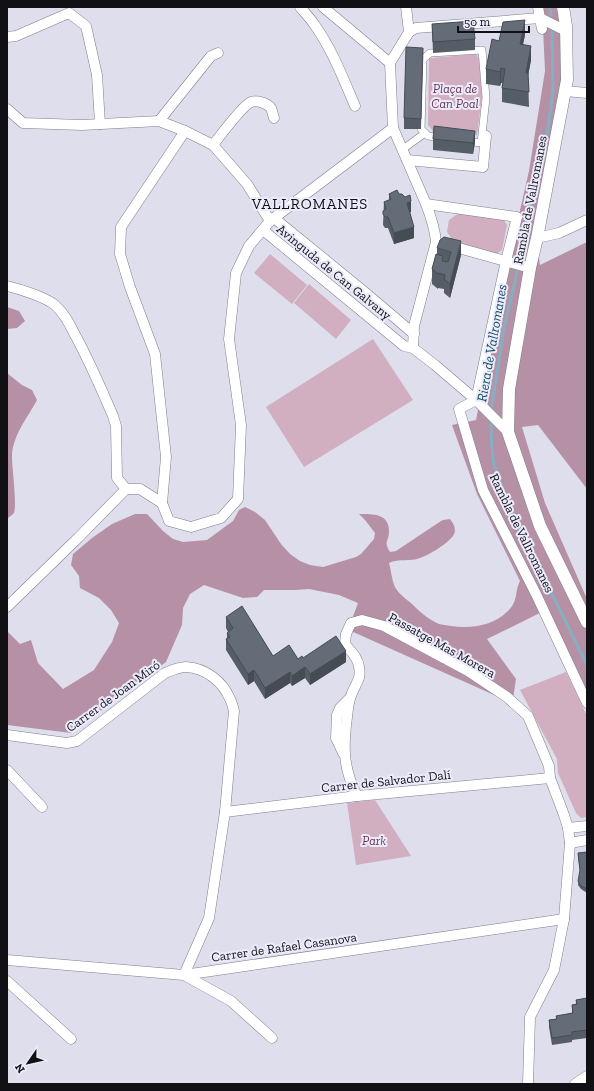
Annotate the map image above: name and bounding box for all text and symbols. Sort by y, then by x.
scale bar [458,8,529,34]
text: 50 m [464,15,491,29]
park label: Plaça de Can Poal [431,81,479,111]
street label: Rambla de Vallromanes [510,134,550,266]
district label: VALLROMANES [251,195,368,213]
street label: Avinguda de Can Galvany [274,221,394,323]
water label: Riera de Vallromanes [473,283,511,403]
street label: Rambla de Vallromanes [487,471,557,595]
street label: Passatge Mas Morera [386,609,499,681]
street label: Carrer de Joan Miró [63,657,163,735]
street label: Carrer de Salvador Dalí [321,767,452,795]
park label: Park [362,833,386,848]
street label: Carrer de Rafael Casanova [210,929,358,965]
north arrow [8,1043,48,1083]
text: N [12,1061,28,1075]

